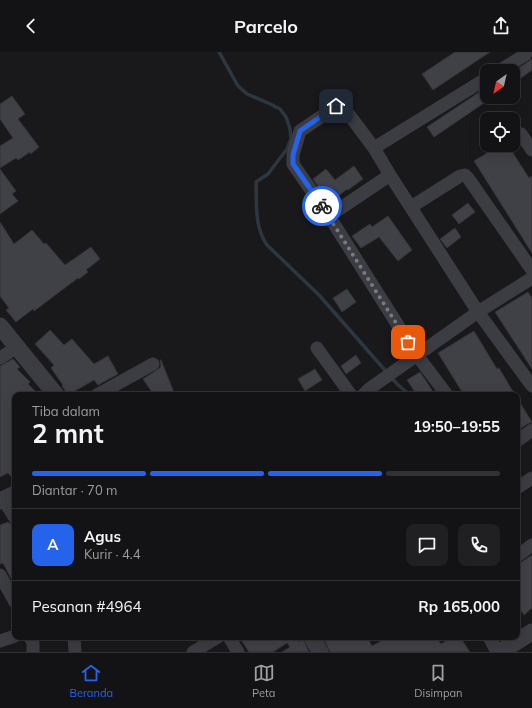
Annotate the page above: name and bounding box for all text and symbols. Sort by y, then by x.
icon: back [20,15,42,37]
text: Parcelo [234,15,298,38]
icon: share [490,15,512,37]
north arrow [480,64,520,104]
map controls [480,64,520,152]
pin [319,89,353,123]
icon: home [325,95,347,117]
button: locate [480,112,520,152]
courier [302,186,342,226]
icon: bike [311,195,333,217]
pin [391,325,425,359]
icon: bag [397,331,419,353]
text: Tiba dalam [32,403,100,419]
text: 2 mnt [32,417,104,450]
text: 19:50–19:55 [413,417,500,436]
text: Diantar · 70 m [32,482,118,498]
button: chat [406,524,448,566]
button: phone [458,524,500,566]
text: Agus [84,527,121,546]
text: A [47,535,59,554]
text: Kurir · 4.4 [84,546,141,562]
text: Pesanan #4964 [32,597,142,616]
text: Rp 165,000 [418,597,500,616]
tab: Beranda [69,662,113,700]
tab: Peta [252,662,275,700]
tab: Disimpan [414,662,463,700]

